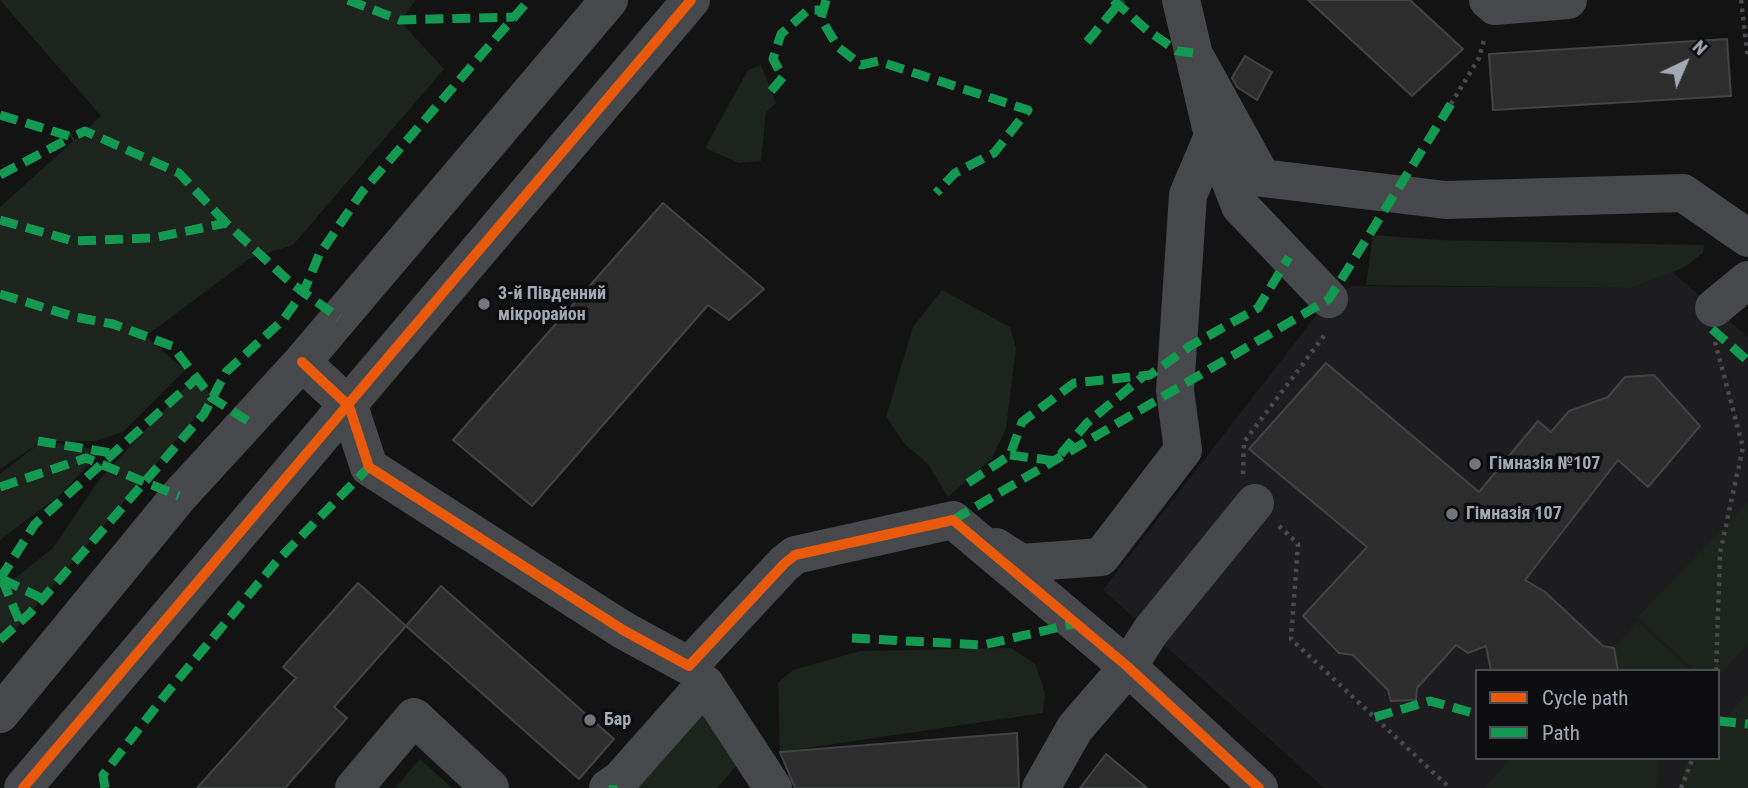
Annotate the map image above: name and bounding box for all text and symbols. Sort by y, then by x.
north arrow [1650,28,1720,98]
text: N [1688,35,1712,60]
place label: 3-й Південний мікрорайон [498,283,606,326]
marker: 3-й Південний мікрорайон [476,296,492,312]
place label: Гімназія №107 [1489,453,1600,475]
marker: Гімназія №107 [1467,456,1483,472]
place label: Гімназія 107 [1466,503,1562,525]
marker: Гімназія 107 [1444,506,1460,522]
legend [1475,669,1720,760]
text: Cycle path [1542,686,1628,710]
place label: Бар [604,709,631,731]
marker: Бар [582,712,598,728]
text: Path [1542,721,1580,745]

